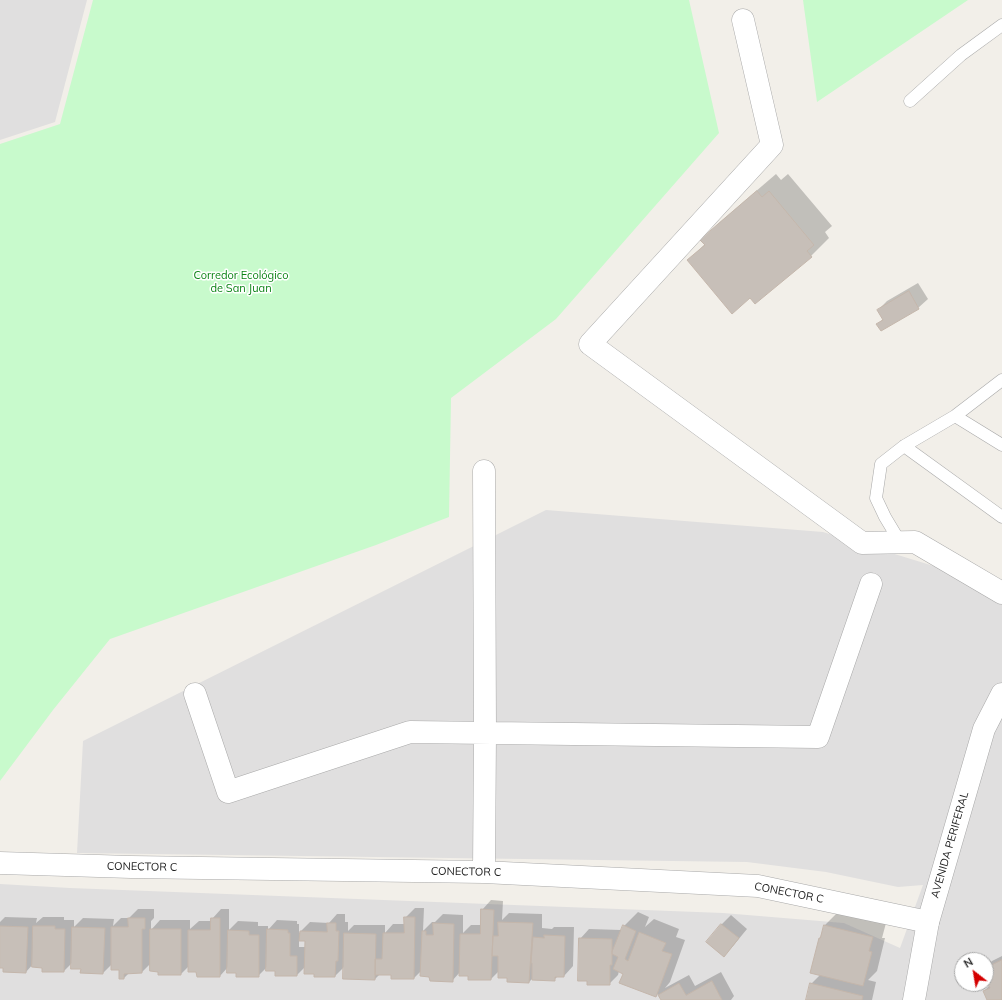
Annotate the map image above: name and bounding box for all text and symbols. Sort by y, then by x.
park label: Corredor Ecológico de San Juan [194,269,288,295]
street label: AVENIDA PERIFERAL [928,790,972,900]
street label: CONECTOR C [107,860,177,874]
street label: CONECTOR C [431,865,501,879]
street label: CONECTOR C [753,880,825,906]
north arrow [954,952,994,992]
text: N [961,954,976,971]

